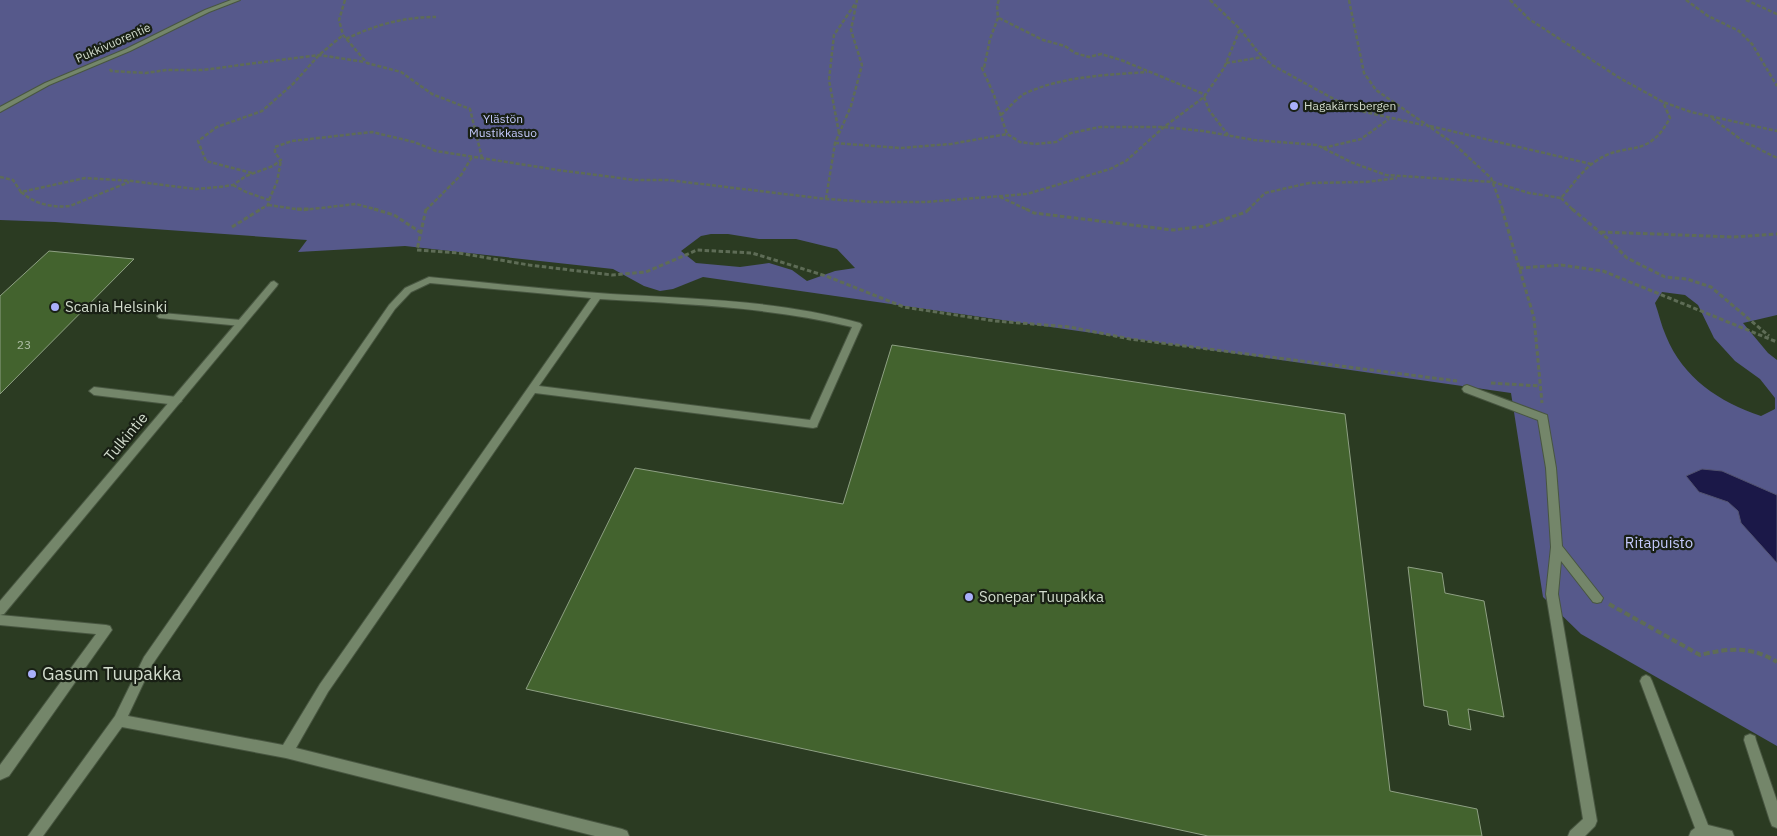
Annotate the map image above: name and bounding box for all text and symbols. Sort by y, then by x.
street label: Pukkivuorentie [73,19,153,66]
place label: Hagakärrsbergen [1304,98,1396,113]
marker: Hagakärrsbergen [1288,100,1300,112]
park label: Ylästön Mustikkasuo [469,111,537,140]
place label: Scania Helsinki [65,297,167,316]
marker: Scania Helsinki [49,301,61,313]
house number: 23 [17,337,31,352]
street label: Tulkintie [100,408,151,465]
park label: Ritapuisto [1625,533,1693,552]
place label: Sonepar Tuupakka [979,587,1104,606]
marker: Sonepar Tuupakka [963,591,975,603]
place label: Gasum Tuupakka [42,662,182,685]
marker: Gasum Tuupakka [26,668,38,680]

